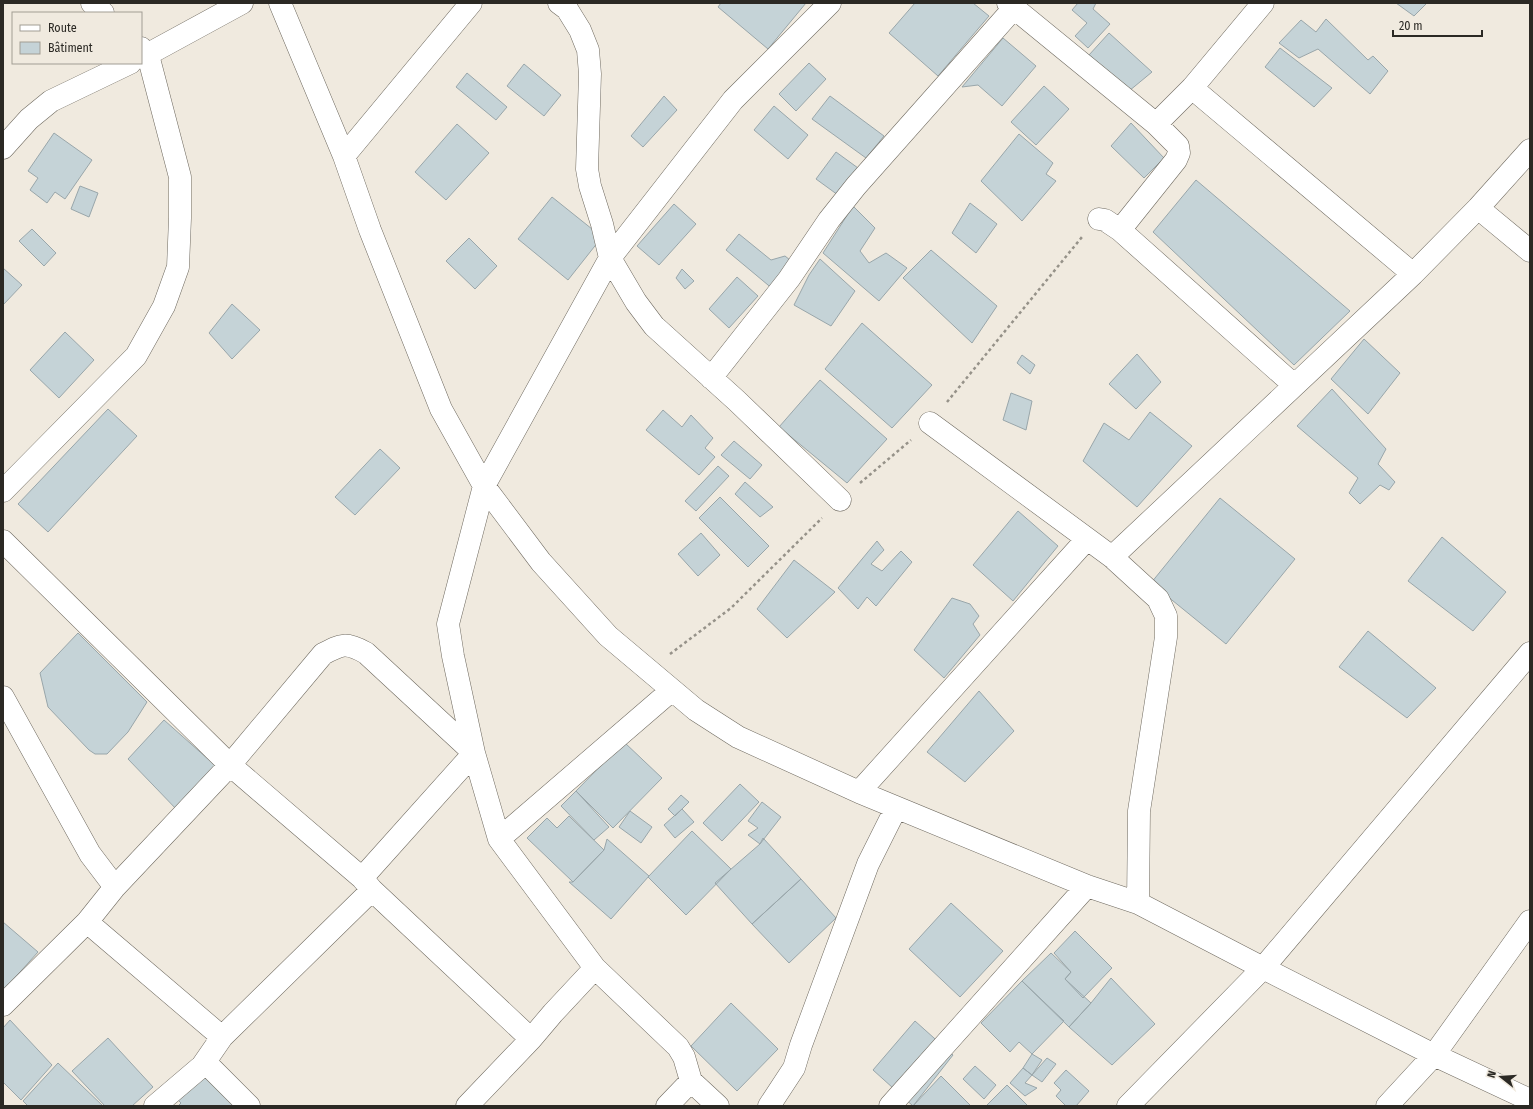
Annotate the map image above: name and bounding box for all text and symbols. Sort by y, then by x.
legend [12,12,142,64]
scale bar [1393,12,1482,38]
text: 20 m [1399,19,1423,33]
text: Route [48,21,77,35]
text: Bâtiment [48,41,93,55]
north arrow [1481,1057,1521,1097]
text: N [1485,1069,1499,1079]

